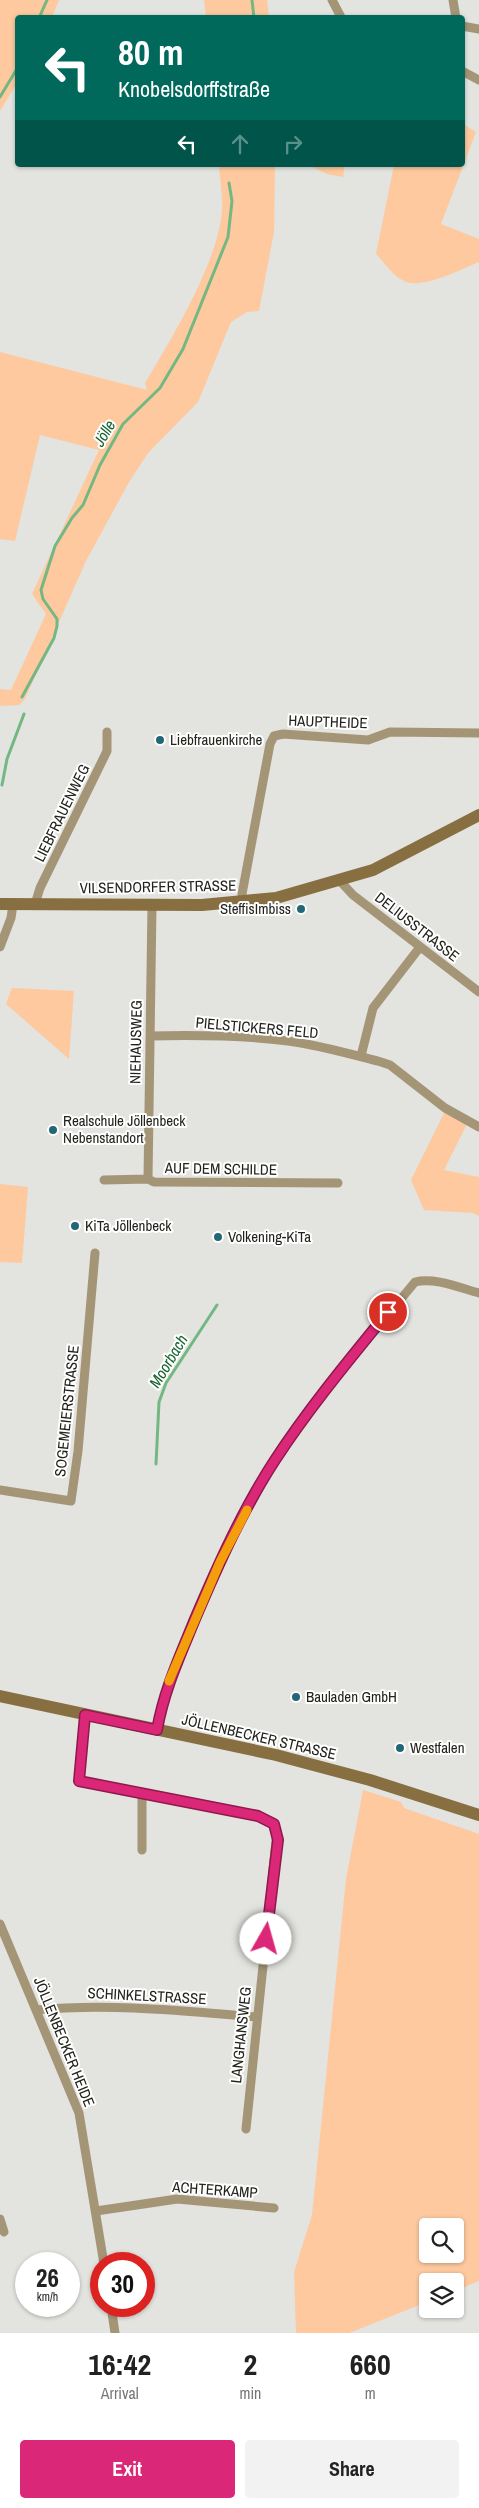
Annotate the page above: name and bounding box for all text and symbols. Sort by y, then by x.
text: 80 m [118,29,183,76]
icon: left [35,35,100,100]
text: Knobelsdorffstraße [118,74,270,104]
icon: left [173,130,201,158]
icon: ahead [226,130,254,158]
icon: right [279,130,307,158]
water label: Jölle [87,416,120,451]
street label: HAUPTHEIDE [288,710,368,733]
place label: Liebfrauenkirche [170,729,262,750]
marker: Liebfrauenkirche [154,734,166,746]
street label: LIEBFRAUENWEG [29,760,94,865]
street label: VILSENDORFER STRASSE [80,875,236,898]
street label: DELIUSSTRASSE [371,887,464,966]
place label: SteffisImbiss [220,898,291,919]
marker: SteffisImbiss [295,903,307,915]
street label: NIEHAUSWEG [124,1000,147,1084]
street label: PIELSTICKERS FELD [195,1012,319,1043]
place label: Realschule Jöllenbeck Nebenstandort [63,1110,186,1148]
marker: Realschule Jöllenbeck Nebenstandort [47,1124,59,1136]
street label: AUF DEM SCHILDE [164,1157,277,1180]
place label: KiTa Jöllenbeck [85,1215,172,1236]
marker: KiTa Jöllenbeck [69,1220,81,1232]
place label: Volkening-KiTa [228,1226,311,1247]
marker: Volkening-KiTa [212,1231,224,1243]
pin [367,1291,409,1333]
icon: arrive [374,1298,402,1326]
water label: Moorbach [144,1330,192,1392]
street label: SOGEMEIERSTRASSE [49,1344,84,1478]
place label: Bauladen GmbH [306,1686,397,1707]
marker: Bauladen GmbH [290,1691,302,1703]
street label: JÖLLENBECKER STRASSE [180,1709,338,1765]
place label: Westfalen [410,1737,464,1758]
marker: Westfalen [394,1742,406,1754]
position arrow [239,1912,291,1964]
street label: JÖLLENBECKER HEIDE [29,1974,100,2110]
street label: SCHINKELSTRASSE [87,1982,207,2009]
street label: LANGHANSWEG [225,1986,256,2084]
street label: ACHTERKAMP [171,2176,258,2203]
map controls [419,2218,464,2318]
button: search [419,2218,464,2263]
speed limit sign: 30 [90,2252,155,2317]
text: 26 [36,2261,59,2295]
button: layers [419,2273,464,2318]
text: km/h [37,2289,58,2305]
text: 16:42 [88,2344,151,2384]
text: 2 [244,2344,257,2384]
text: 660 [350,2344,391,2384]
text: Arrival [101,2382,139,2404]
text: min [239,2382,261,2404]
text: m [365,2382,376,2404]
button: Exit [20,2440,235,2498]
button: Share [245,2440,459,2498]

